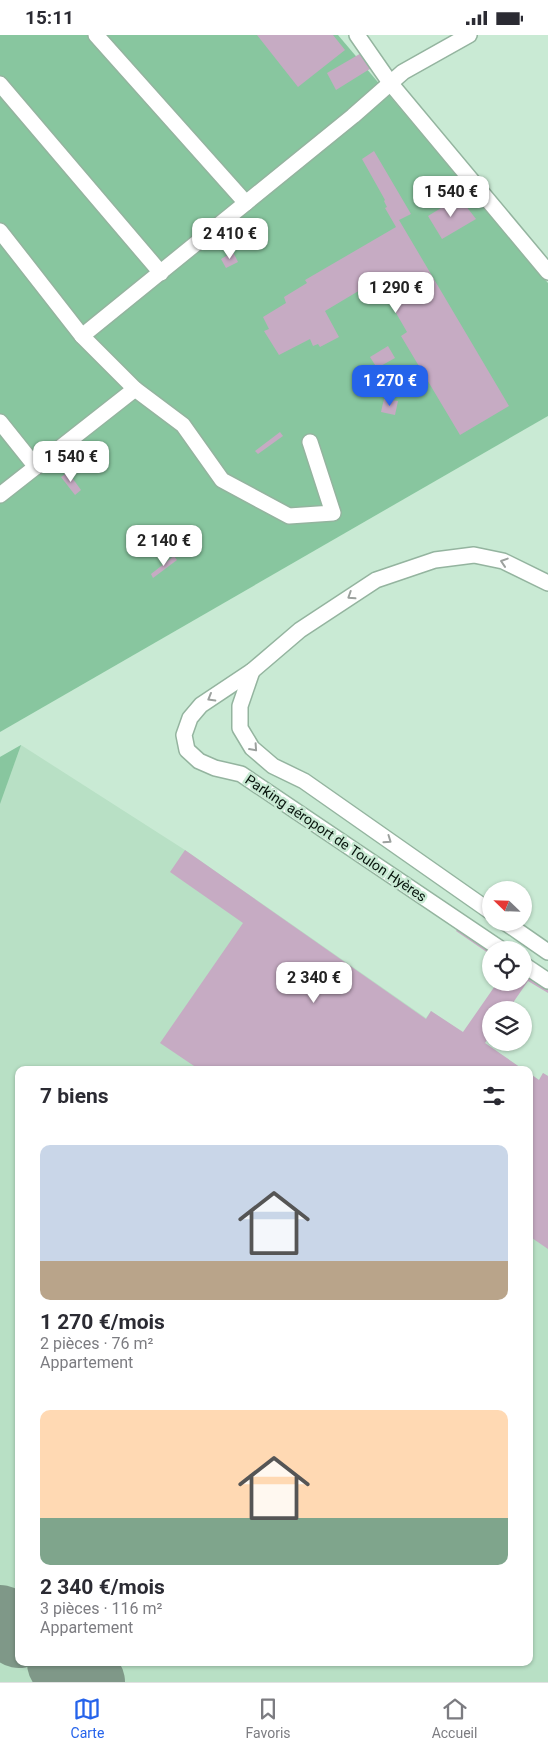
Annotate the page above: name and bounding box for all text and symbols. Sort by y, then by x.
text: 15:11 [25,6,74,29]
pin: 1 540 € [405,175,497,218]
text: 1 540 € [424,182,478,201]
pin: 2 410 € [184,217,276,260]
text: 2 410 € [203,224,257,243]
pin: 1 290 € [350,271,442,314]
text: 1 290 € [369,278,423,297]
pin: 1 270 € [344,365,436,407]
text: 1 270 € [363,371,417,390]
pin: 1 540 € [25,441,117,483]
text: 1 540 € [44,447,98,466]
pin: 2 140 € [118,525,210,567]
text: 2 140 € [137,531,191,550]
one-way arrow [500,558,509,568]
one-way arrow [347,590,356,600]
one-way arrow [208,692,217,702]
one-way arrow [249,743,258,752]
street label: Parking aéroport de Toulon Hyères [242,771,430,905]
one-way arrow [382,834,392,843]
north arrow [482,881,532,931]
map controls [482,881,532,1051]
button: locate [482,941,532,991]
pin: 2 340 € [268,961,360,1004]
text: 2 340 € [287,968,341,987]
button: layers [482,1001,532,1051]
icon: filters [480,1082,508,1110]
text: 7 biens [40,1084,109,1108]
icon: home [229,1178,319,1268]
text: 1 270 €/mois [40,1310,165,1334]
text: 2 pièces · 76 m² [40,1334,153,1353]
text: Appartement [40,1353,133,1372]
icon: home [229,1443,319,1533]
text: 2 340 €/mois [40,1575,165,1599]
text: 3 pièces · 116 m² [40,1599,162,1618]
text: Appartement [40,1618,133,1637]
tab: Carte [71,1695,104,1741]
tab: Favoris [245,1695,291,1741]
tab: Accueil [432,1695,477,1741]

